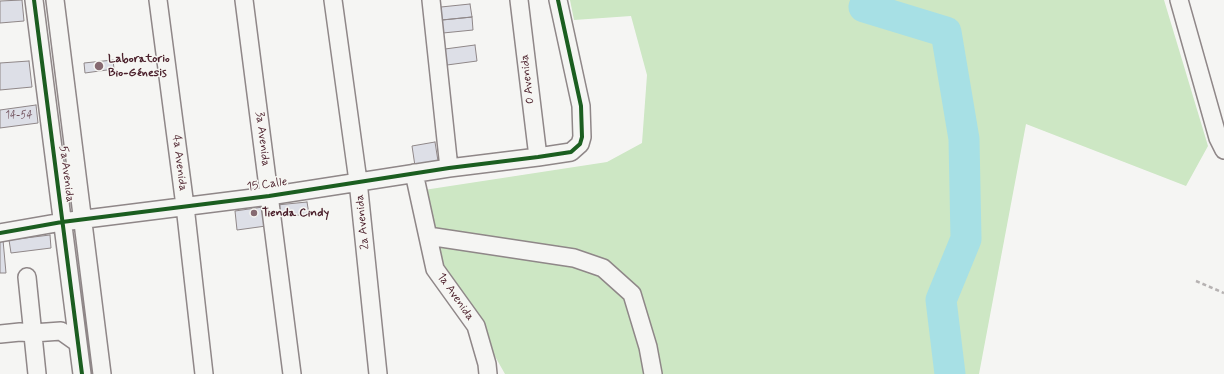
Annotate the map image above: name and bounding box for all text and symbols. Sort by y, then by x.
place label: Laboratorio Bio-Génesis [108,52,170,80]
street label: 0 Avenida [518,53,538,105]
marker: Laboratorio Bio-Génesis [93,60,105,72]
house number: 14-54 [5,110,33,122]
street label: 3a Avenida [251,111,273,167]
street label: 4a Avenida [168,134,190,192]
street label: 5a Avenida [55,145,77,203]
street label: 15 Calle [246,175,288,195]
street label: 2a Avenida [353,194,373,250]
place label: Tienda Cindy [262,206,329,220]
marker: Tienda Cindy [249,208,259,218]
street label: 1a Avenida [433,270,477,324]

